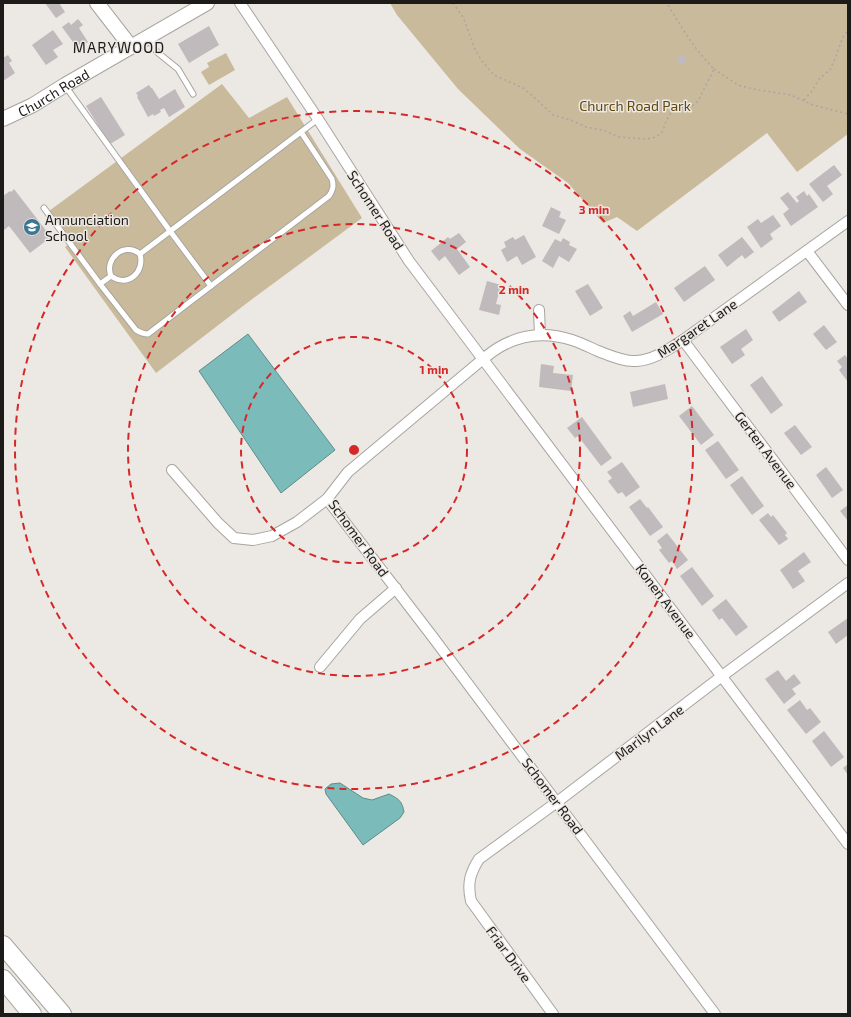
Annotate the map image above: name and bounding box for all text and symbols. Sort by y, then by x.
district label: MARYWOOD [73,38,165,56]
street label: Church Road [15,65,92,120]
park label: Church Road Park [579,97,691,114]
street label: Schomer Road [344,167,408,253]
text: 3 min [579,202,609,216]
place label: Annunciation School [45,211,129,244]
school or university icon: Annunciation School [22,217,42,237]
text: 2 min [499,282,529,296]
street label: Margaret Lane [654,295,740,361]
text: 1 min [420,362,448,376]
street label: Gerten Avenue [731,408,801,492]
centre of rings [347,443,361,457]
street label: Schomer Road [325,496,393,580]
street label: Konen Avenue [632,560,700,642]
street label: Marilyn Lane [611,701,687,763]
street label: Schomer Road [519,754,587,838]
street label: Friar Drive [483,922,535,986]

